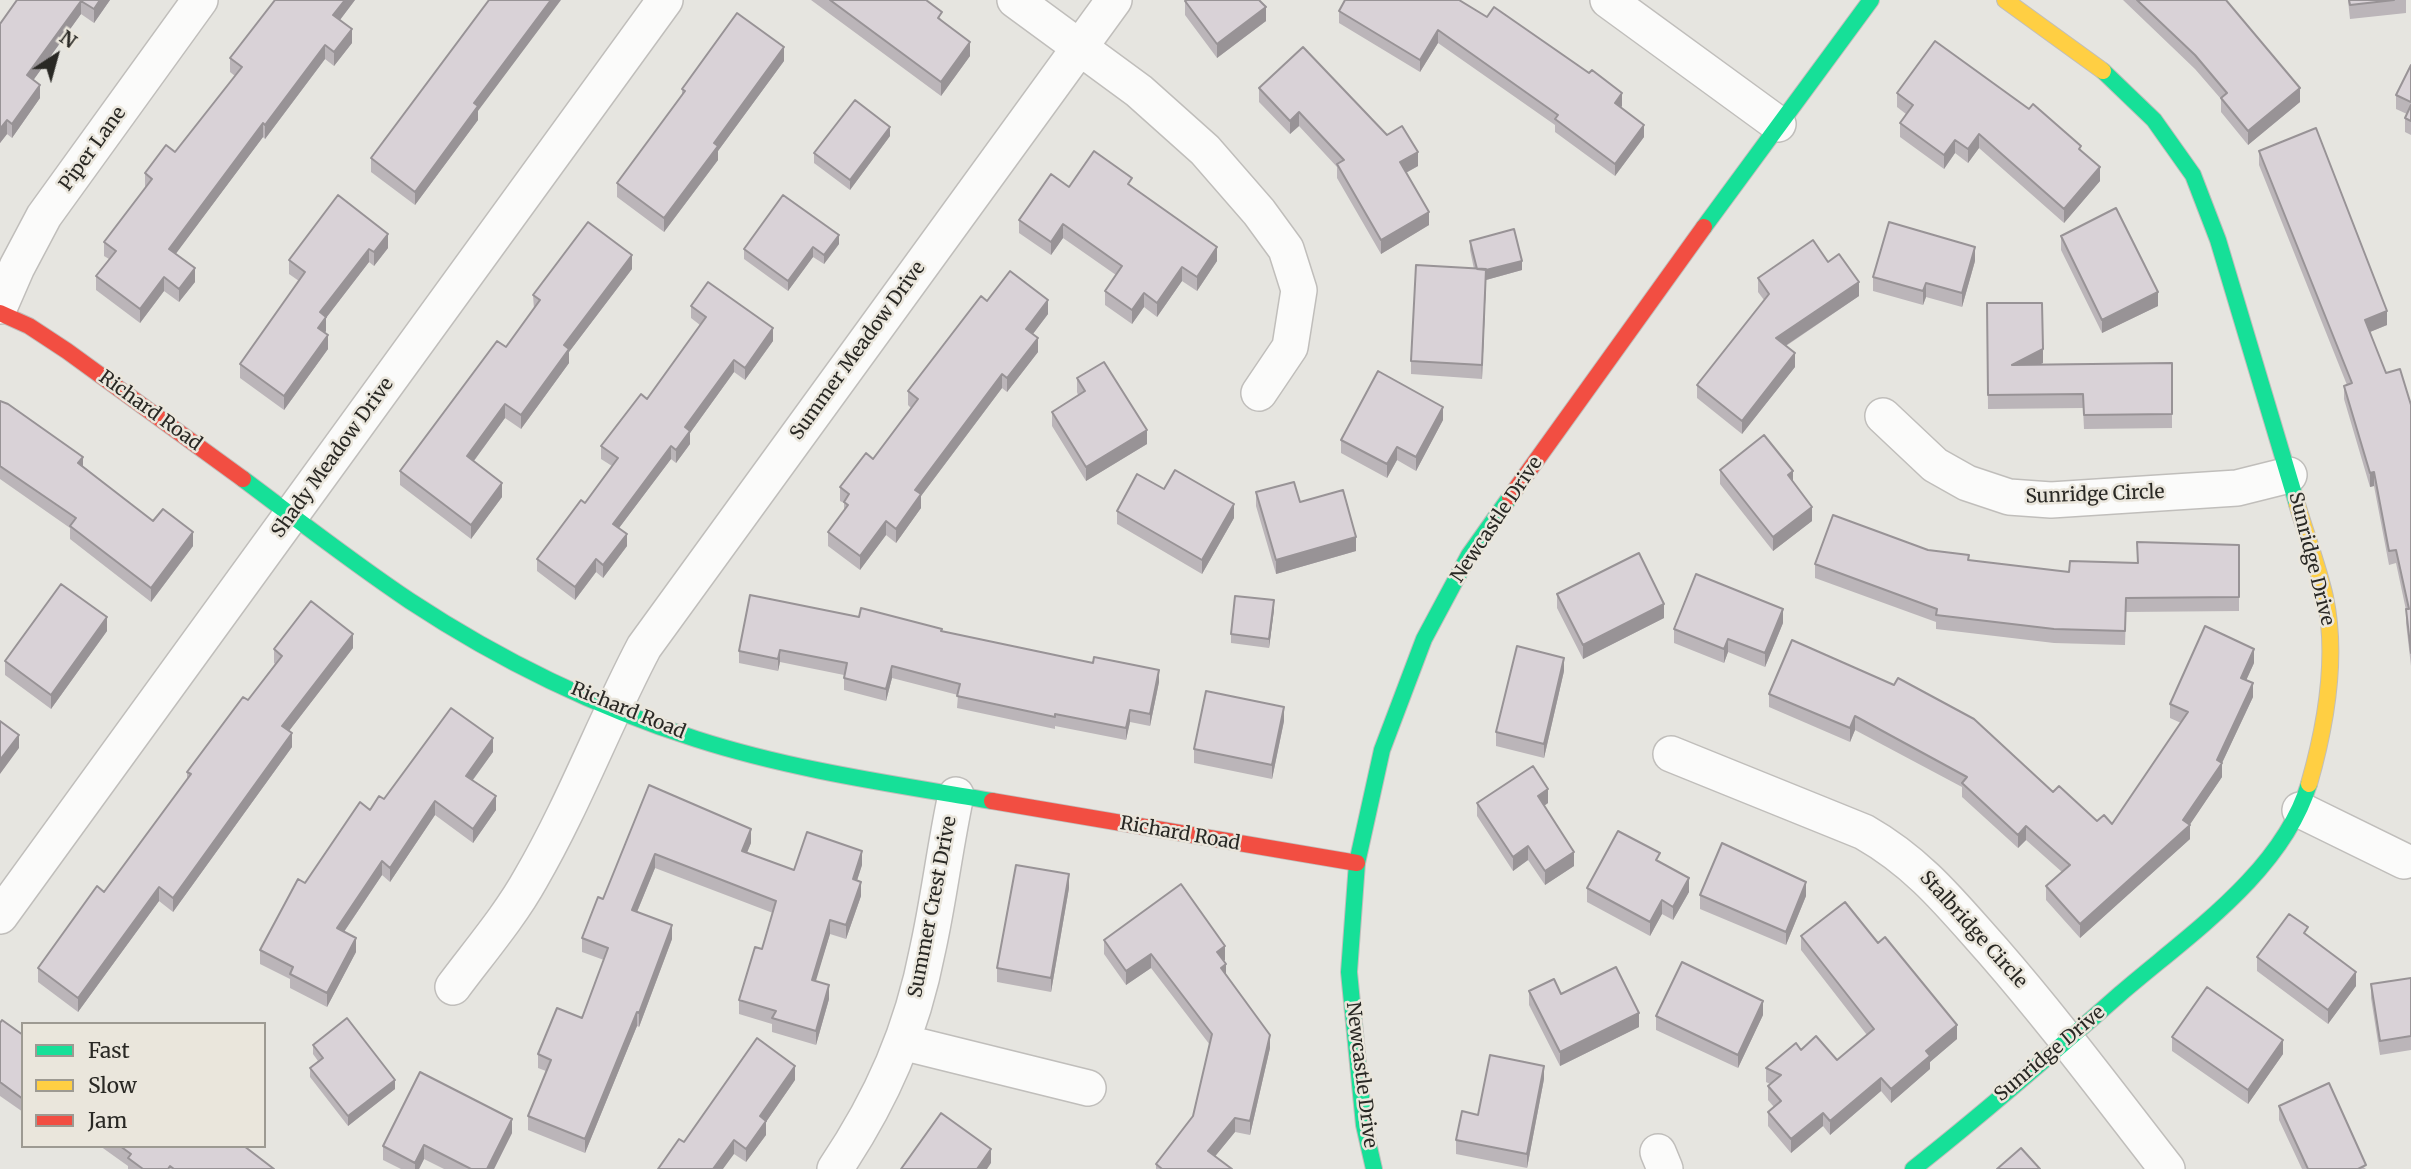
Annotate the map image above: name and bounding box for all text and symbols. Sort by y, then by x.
north arrow [21,21,91,91]
text: N [55,25,81,53]
street label: Piper Lane [55,103,131,195]
street label: Summer Meadow Drive [786,257,930,445]
street label: Richard Road [94,366,206,456]
street label: Shady Meadow Drive [267,374,399,542]
street label: Newcastle Drive [1447,453,1547,587]
street label: Sunridge Circle [2025,481,2165,509]
street label: Sunridge Drive [2283,490,2339,628]
street label: Richard Road [567,678,689,744]
street label: Richard Road [1118,812,1242,856]
street label: Summer Crest Drive [904,814,962,1000]
street label: Stalbridge Circle [1915,867,2031,993]
street label: Newcastle Drive [1341,1001,1381,1149]
street label: Sunridge Drive [1990,1001,2110,1107]
legend [21,1022,266,1148]
text: Fast [88,1037,130,1064]
text: Slow [88,1072,137,1099]
text: Jam [88,1107,127,1134]

